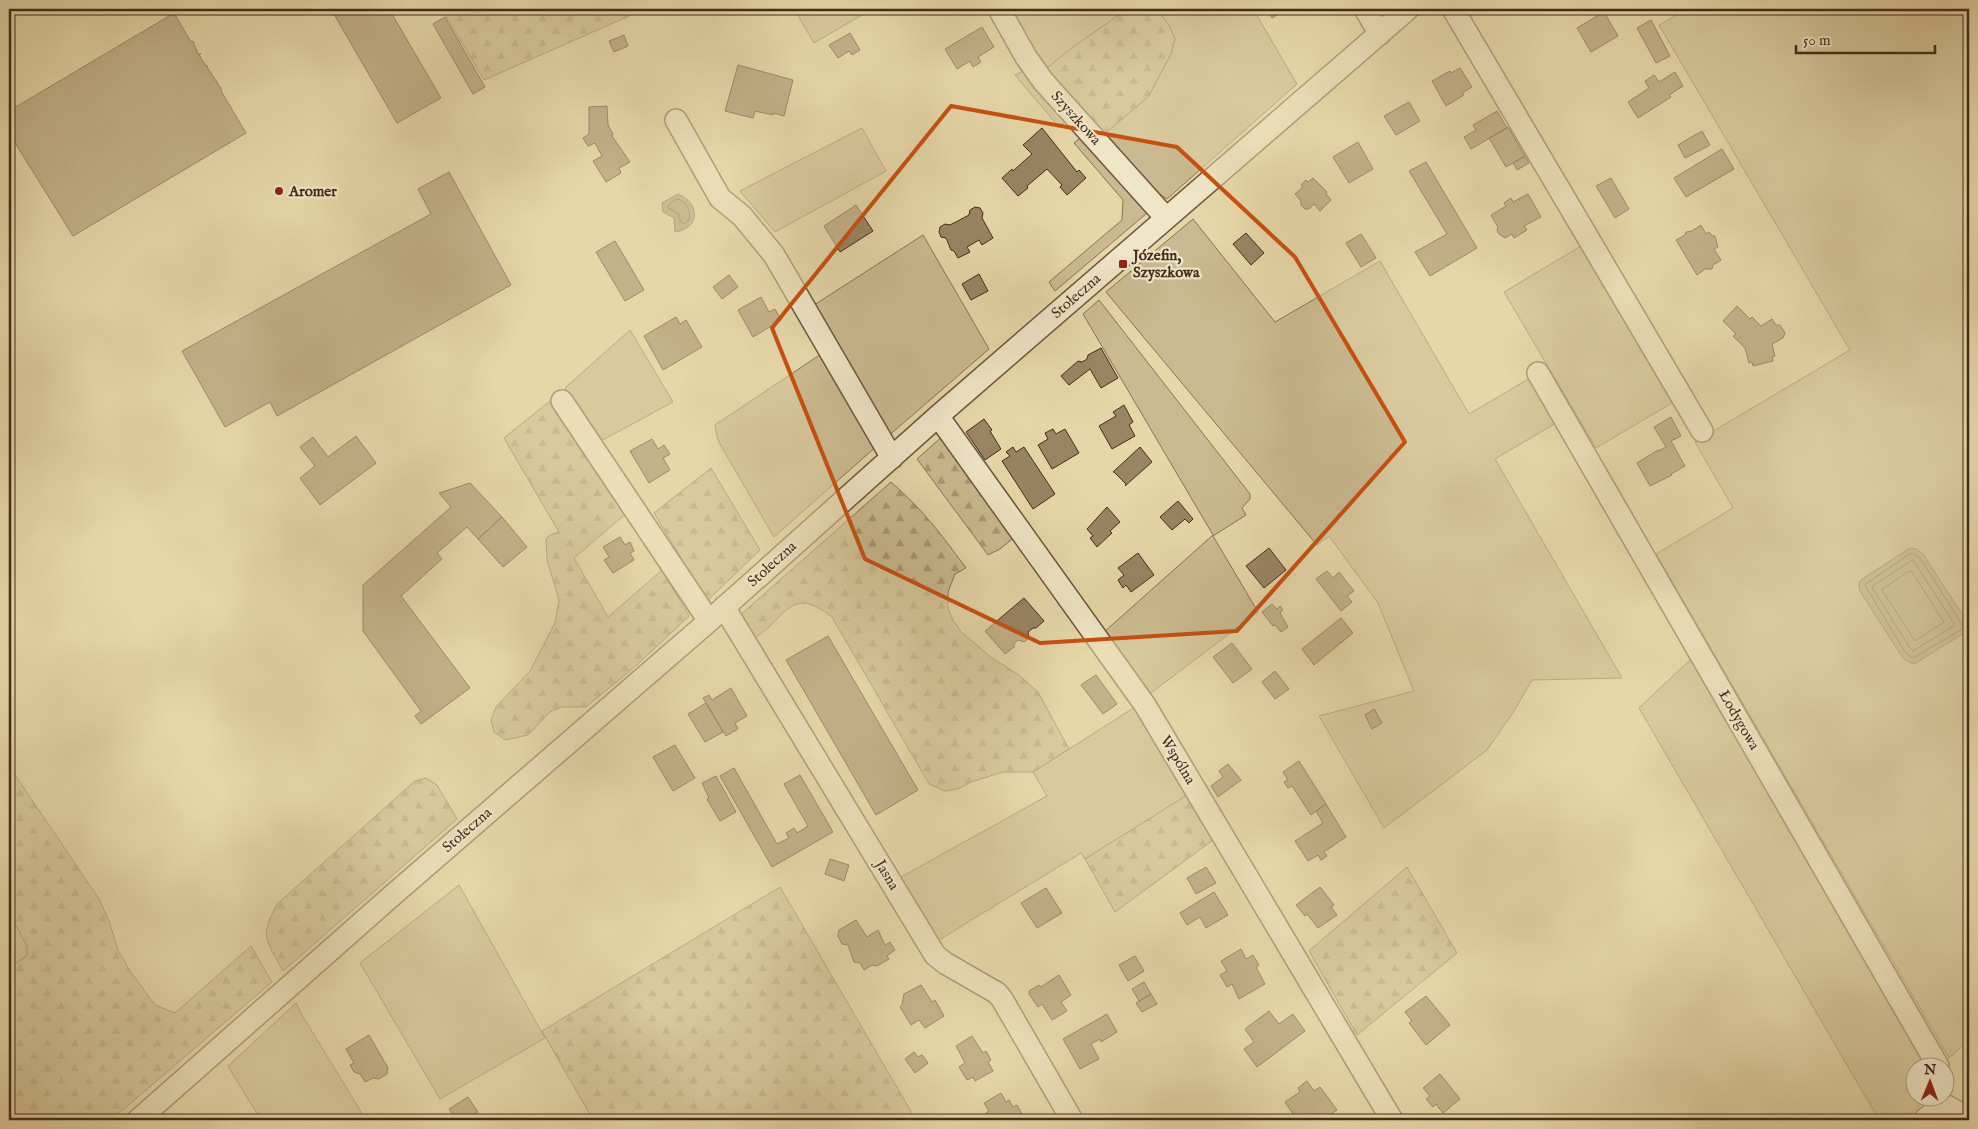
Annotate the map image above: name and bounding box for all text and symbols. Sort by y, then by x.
scale bar [1796,22,1934,54]
text: 50 m [1803,31,1831,50]
street label: Szyszkowa [1047,87,1106,149]
place label: Aromer [288,182,337,201]
marker: Aromer [273,185,285,197]
place label: Józefin, Szyszkowa [1131,246,1200,282]
marker: Józefin, Szyszkowa [1117,258,1129,270]
street label: Stołeczna [1047,269,1105,323]
street label: Stołeczna [743,537,801,591]
street label: Łodygowa [1714,687,1764,754]
street label: Wspólna [1156,732,1200,788]
street label: Stołeczna [438,803,496,857]
street label: Jasna [870,855,904,894]
north arrow [1906,1056,1956,1106]
text: N [1923,1061,1936,1079]

